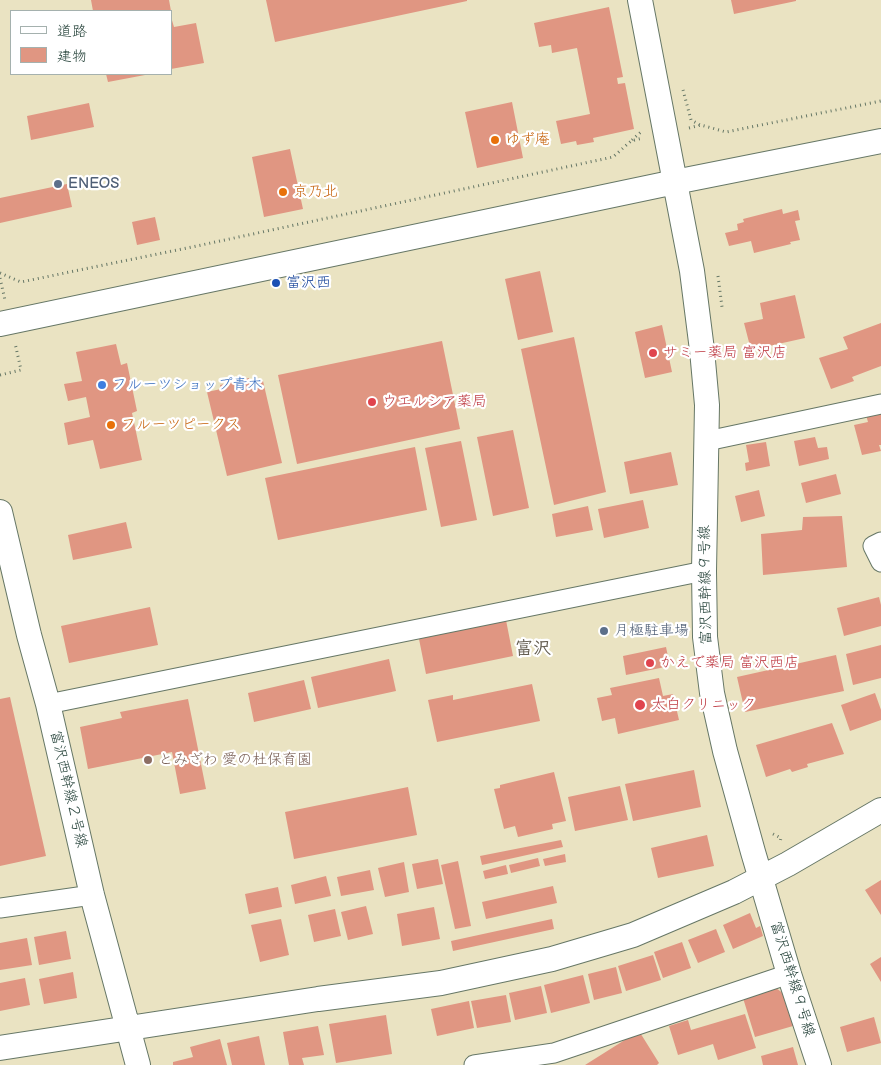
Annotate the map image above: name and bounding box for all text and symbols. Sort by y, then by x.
legend [10,10,172,75]
text: 道路 [57,22,87,41]
text: 建物 [57,47,87,66]
place label: ゆず庵 [505,131,550,149]
marker: ゆず庵 [489,134,501,146]
place label: ENEOS [68,175,119,193]
marker: ENEOS [52,178,64,190]
place label: 京乃北 [293,183,338,201]
marker: 京乃北 [277,186,289,198]
place label: 富沢西 [286,274,331,292]
marker: 富沢西 [270,277,282,289]
place label: サミー薬局 富沢店 [663,344,787,362]
marker: サミー薬局 富沢店 [647,347,659,359]
place label: フルーツショップ青木 [112,376,263,394]
marker: フルーツショップ青木 [96,379,108,391]
place label: ウエルシア薬局 [382,393,487,411]
marker: ウエルシア薬局 [366,396,378,408]
place label: フルーツピークス [121,416,241,434]
marker: フルーツピークス [105,419,117,431]
street label: 富沢西幹線９号線 [696,525,716,645]
place label: 月極駐車場 [614,622,689,640]
marker: 月極駐車場 [598,625,610,637]
district label: 富沢 [515,638,551,660]
place label: かえで薬局 富沢西店 [660,654,799,672]
marker: かえで薬局 富沢西店 [644,657,656,669]
place label: 太白クリニック [651,696,756,714]
marker: 太白クリニック [633,698,647,712]
street label: 富沢西幹線２号線 [46,729,90,849]
place label: とみざわ 愛の杜保育園 [158,751,312,769]
marker: とみざわ 愛の杜保育園 [142,754,154,766]
street label: 富沢西幹線９号線 [766,919,818,1039]

